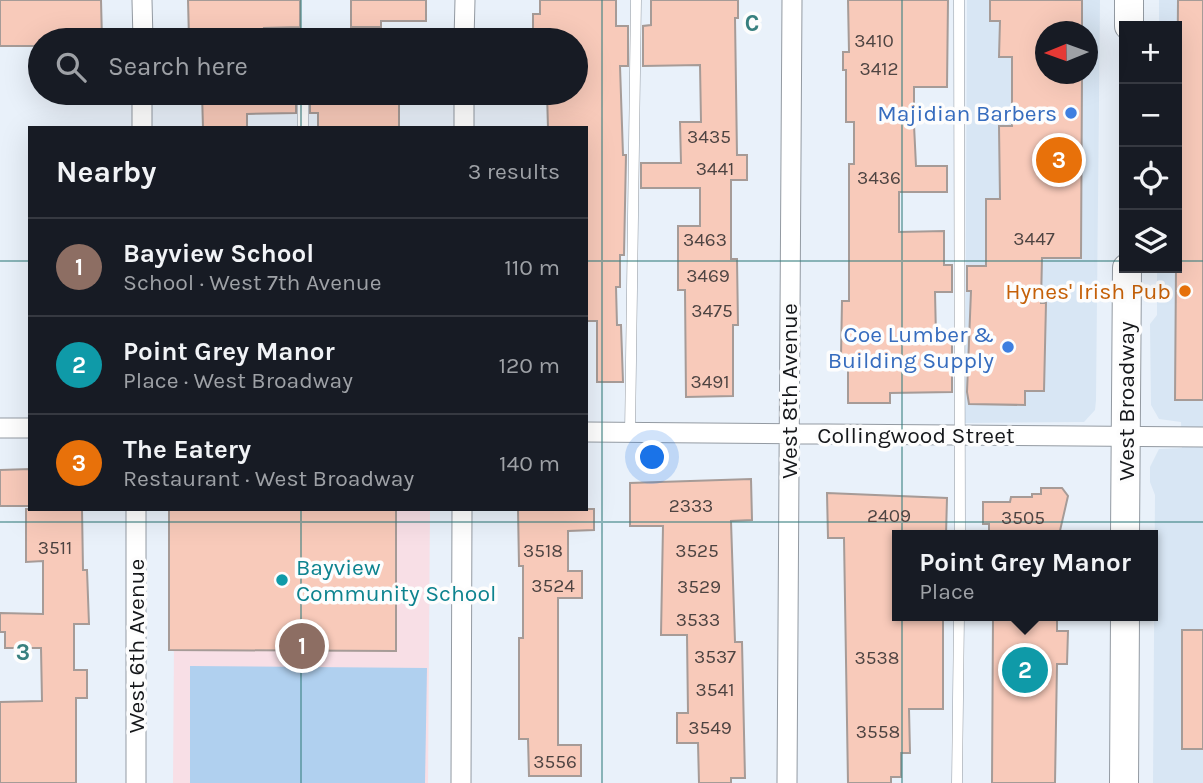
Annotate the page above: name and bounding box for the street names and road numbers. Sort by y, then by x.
street label: West 8th Avenue [776,303,803,479]
street label: West Broadway [1113,321,1140,481]
street label: Collingwood Street [817,422,1015,449]
street label: West 6th Avenue [123,559,150,733]

